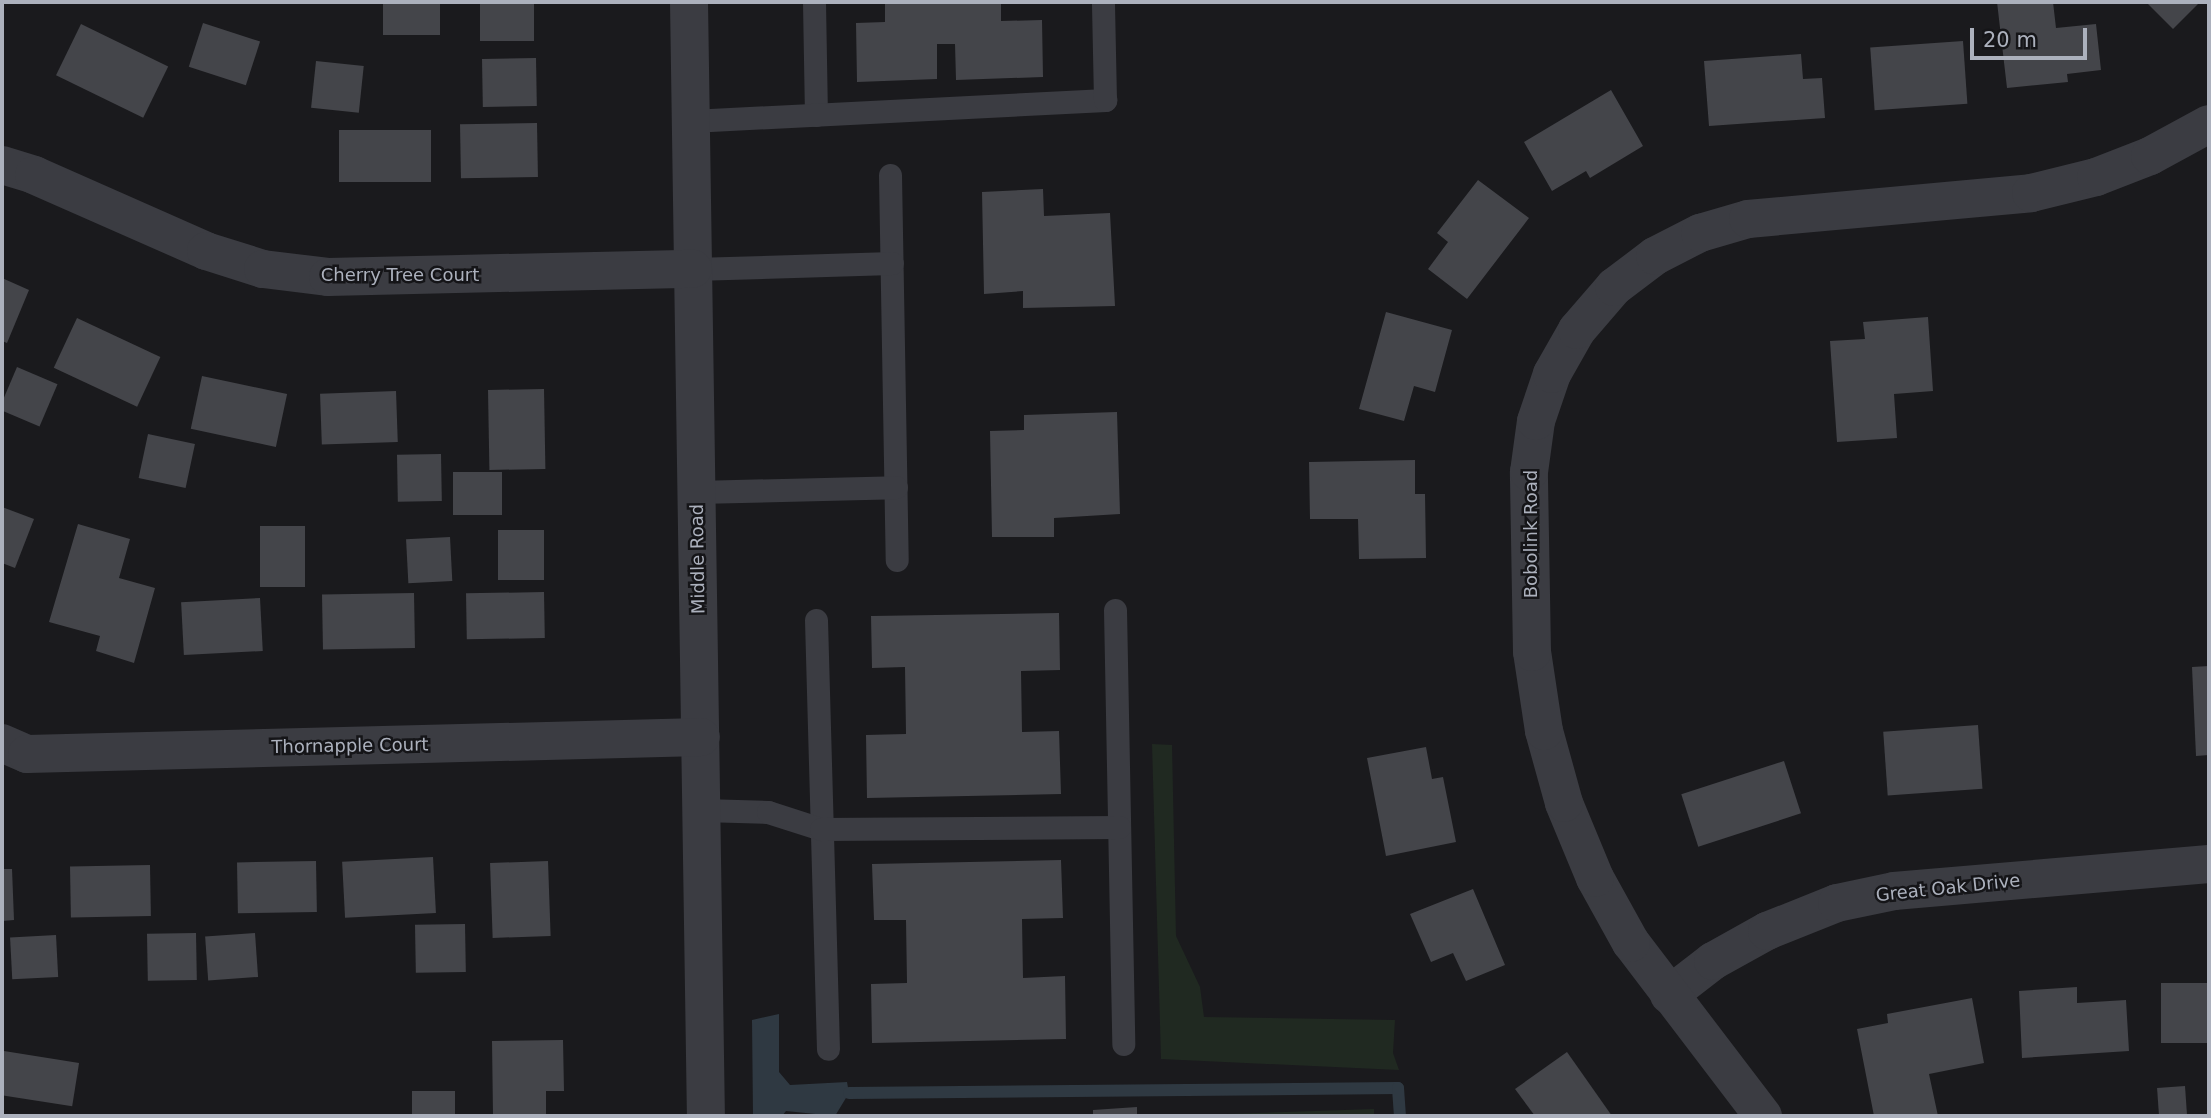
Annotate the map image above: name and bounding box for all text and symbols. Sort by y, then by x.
scale bar [1973,14,2090,58]
text: 20 m [1983,28,2037,52]
street label: Cherry Tree Court [321,264,479,286]
street label: Bobolink Road [1520,470,1542,598]
street label: Middle Road [686,504,710,614]
street label: Thornapple Court [271,734,429,758]
street label: Great Oak Drive [1875,870,2021,906]

